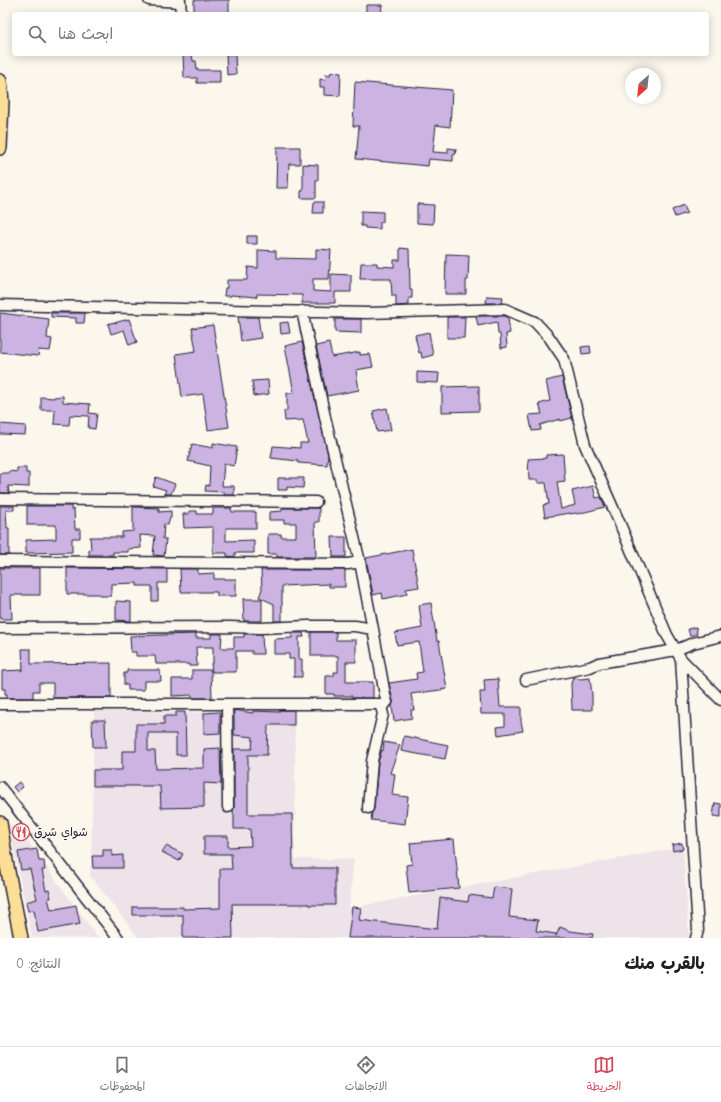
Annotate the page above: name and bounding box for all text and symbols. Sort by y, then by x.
search box [12,12,709,56]
icon: search [26,23,48,45]
text: ابحث هنا [58,25,113,43]
north arrow [625,68,661,104]
restaurant icon: شواي شرق [11,822,31,842]
place label: شواي شرق [34,825,88,841]
text: بالقرب منك [624,954,705,973]
text: النتائج: 0 [16,956,61,971]
tab: المحفوظات [100,1054,145,1096]
tab: الاتجاهات [345,1054,387,1096]
tab: الخريطة [587,1054,621,1096]

